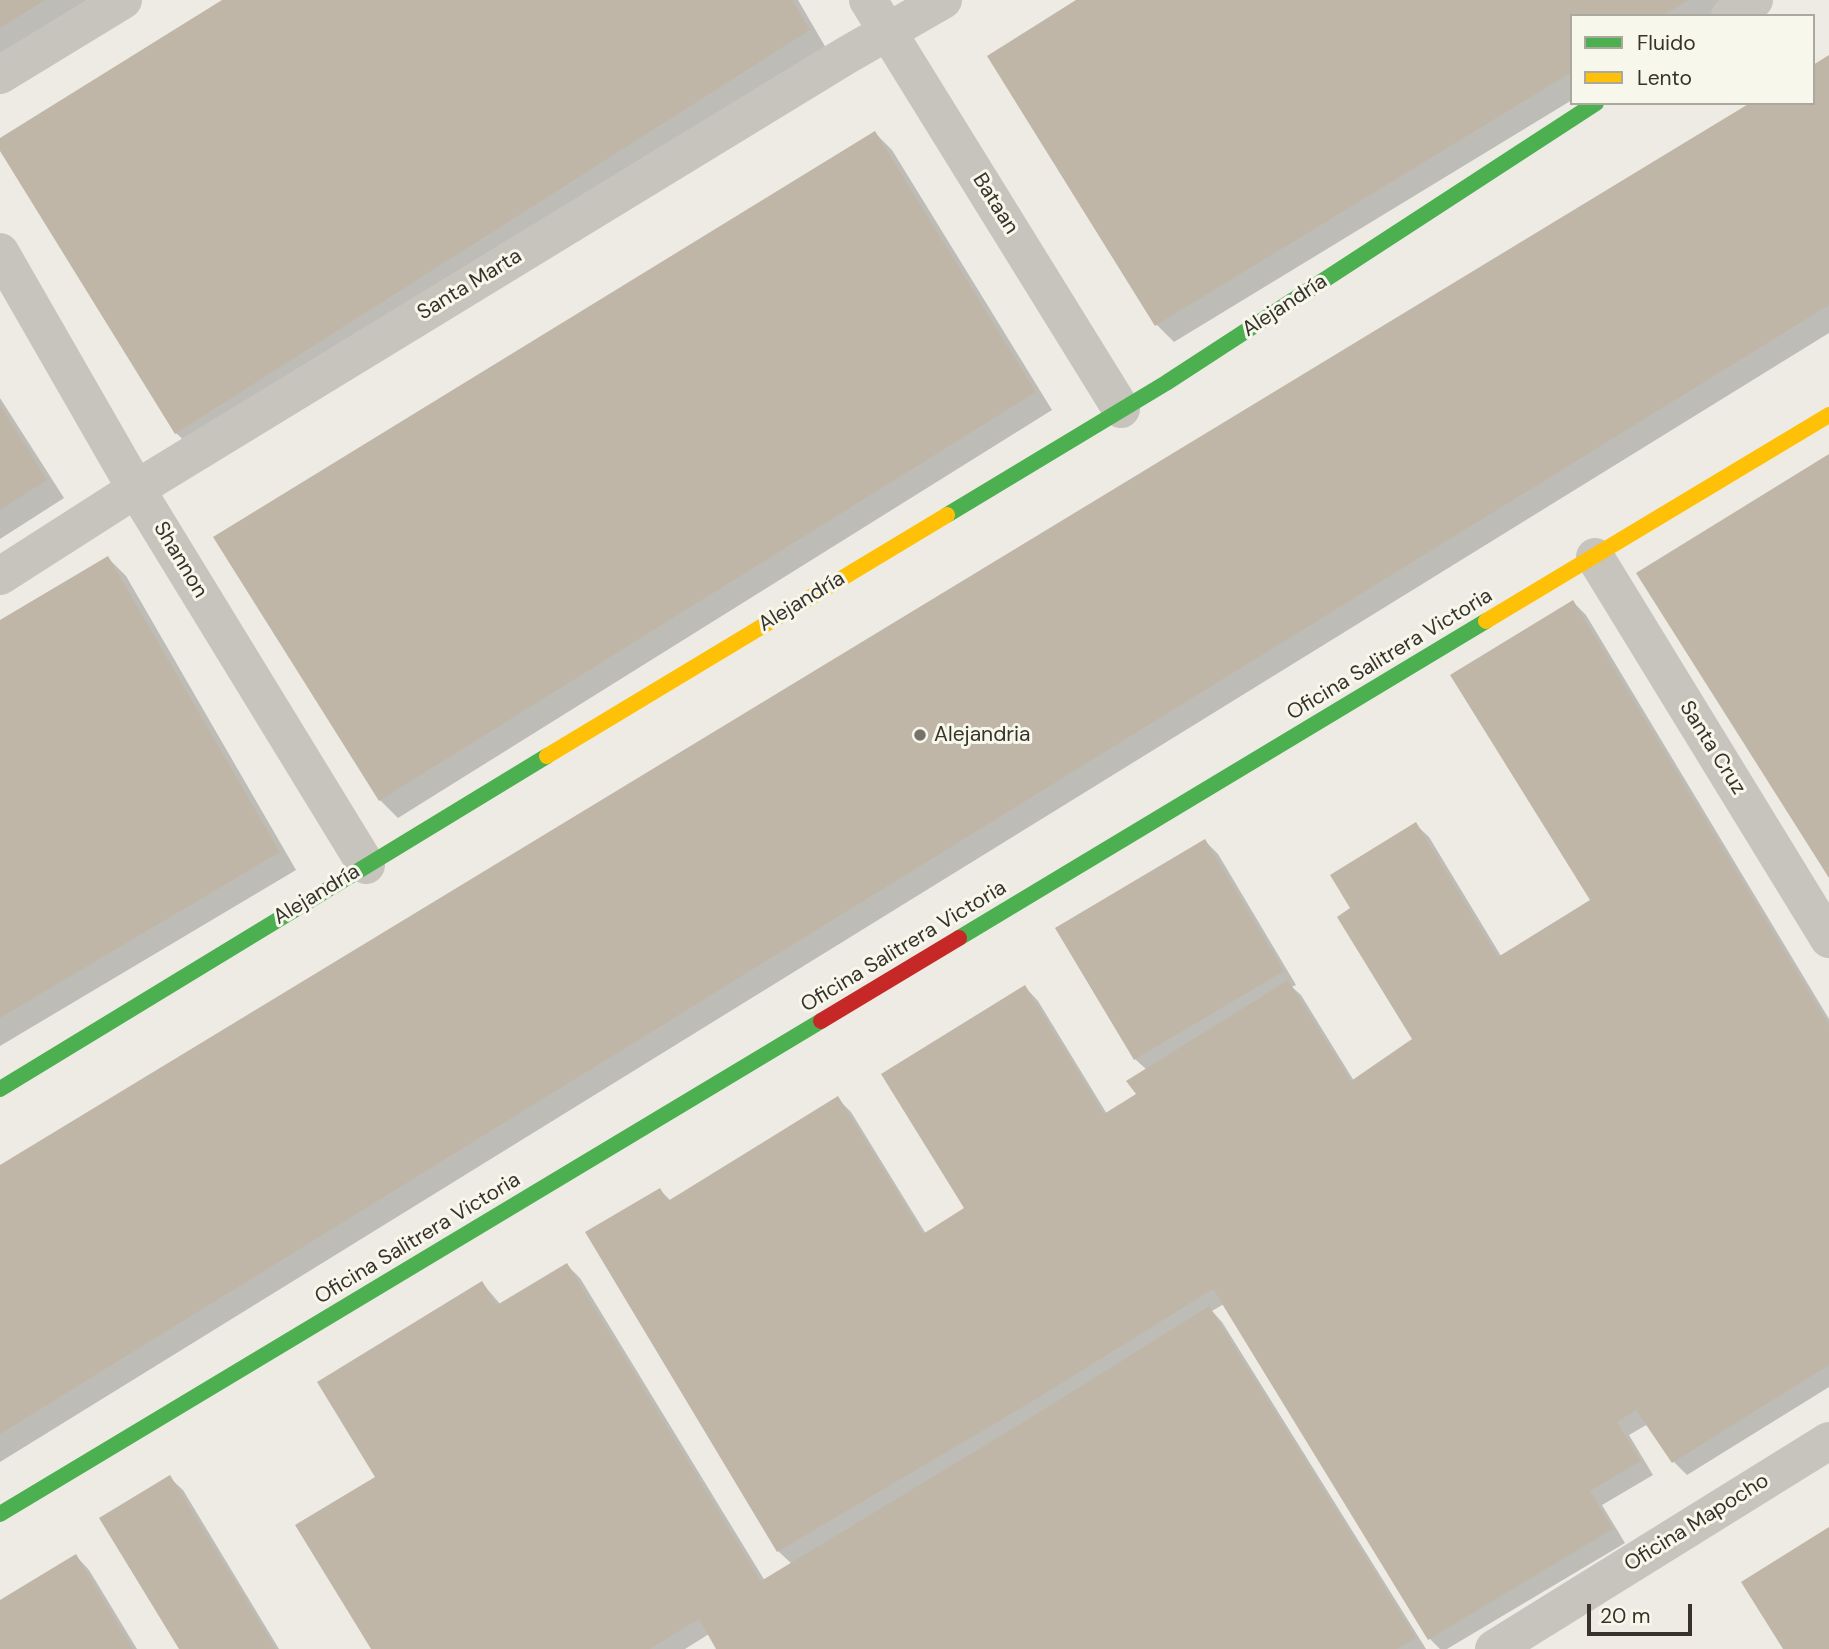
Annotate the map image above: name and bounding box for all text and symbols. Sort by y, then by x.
legend [1570,14,1815,105]
text: Fluido [1637,29,1696,57]
text: Lento [1637,64,1692,92]
street label: Bataan [967,169,1023,239]
street label: Santa Marta [413,244,527,326]
street label: Alejandría [1238,269,1332,343]
street label: Shannon [147,517,213,603]
street label: Alejandría [754,566,850,638]
street label: Oficina Salitrera Victoria [1283,584,1497,726]
street label: Santa Cruz [1673,697,1751,799]
place label: Alejandria [934,722,1031,748]
marker: Alejandria [912,727,928,743]
street label: Alejandría [269,859,365,931]
street label: Oficina Salitrera Victoria [797,876,1011,1018]
street label: Oficina Salitrera Victoria [311,1168,525,1310]
street label: Oficina Mapocho [1620,1468,1774,1578]
scale bar [1591,1590,1696,1634]
text: 20 m [1600,1602,1651,1630]

